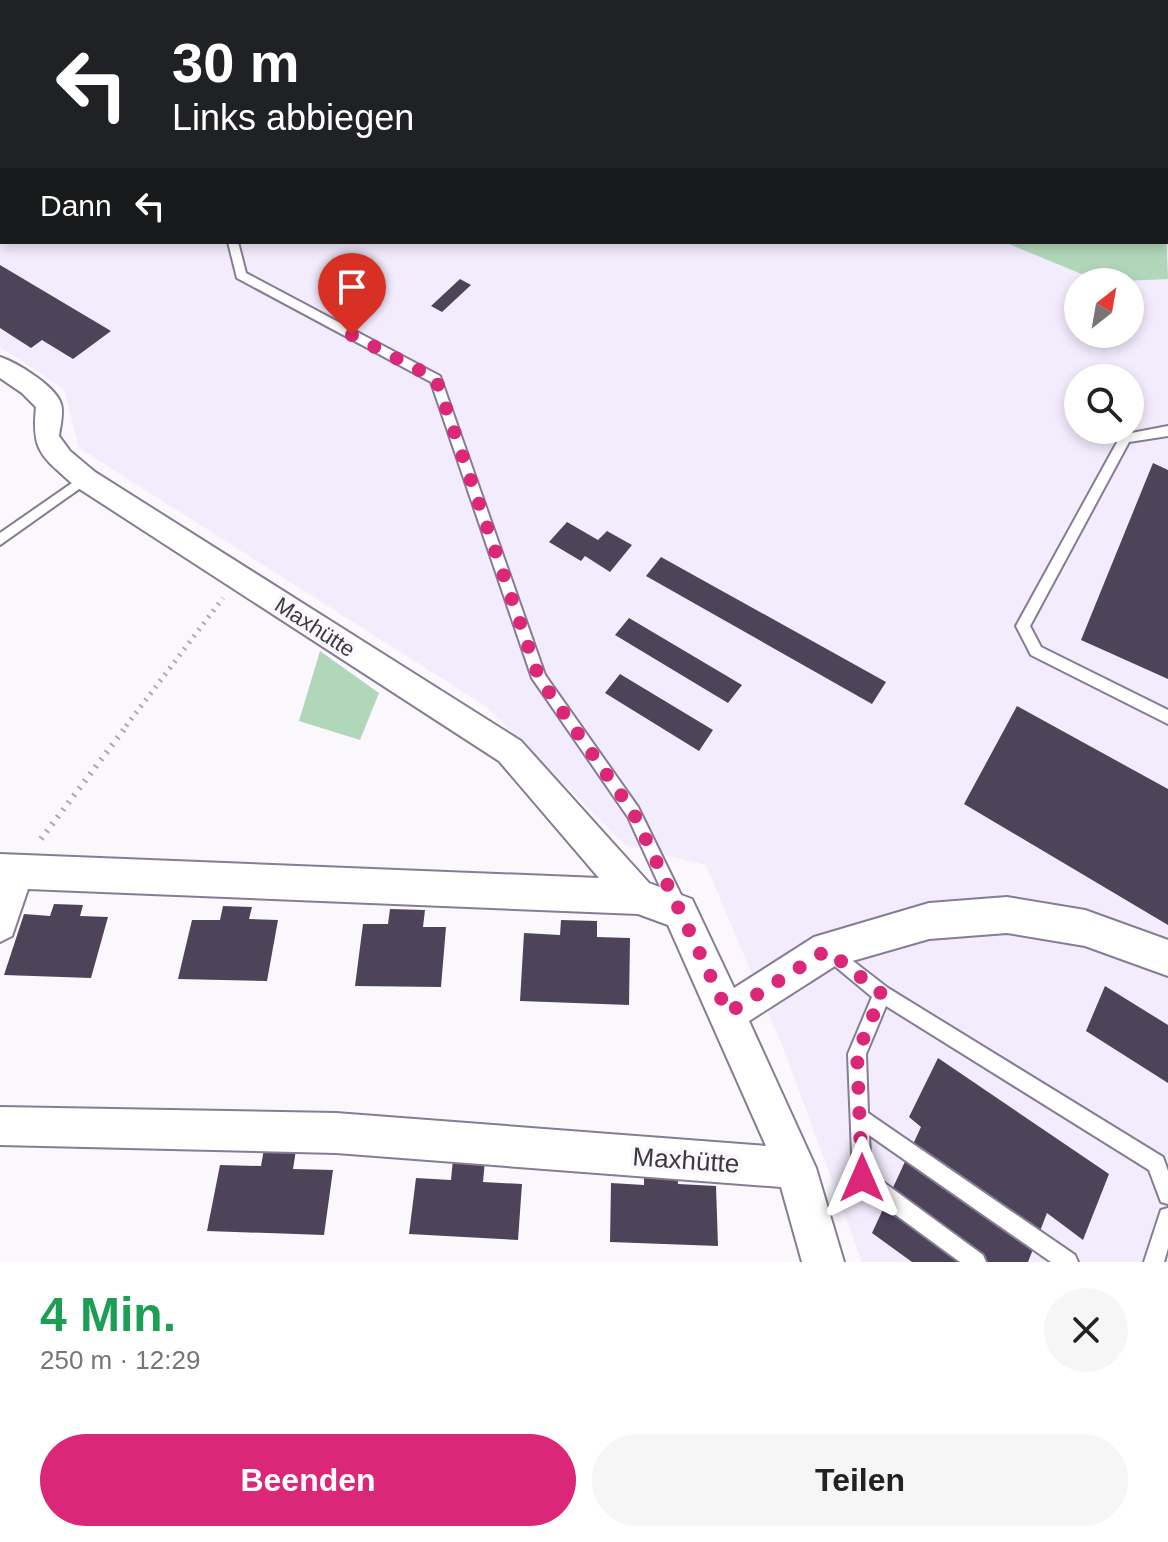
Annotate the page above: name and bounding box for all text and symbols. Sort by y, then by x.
text: 30 m [172,31,300,94]
icon: left [40,32,144,136]
text: Links abbiegen [172,97,414,138]
icon: left [128,184,172,228]
text: Dann [40,189,112,222]
pin [318,253,386,335]
icon: arrive [330,265,374,309]
north arrow [1064,268,1144,348]
map controls [1064,268,1144,444]
button: search [1064,364,1144,444]
street label: Maxhütte [270,592,360,662]
position arrow [820,1136,904,1220]
street label: Maxhütte [632,1141,740,1179]
text: 4 Min. [40,1288,176,1341]
button: close [1044,1288,1128,1372]
text: 250 m · 12:29 [40,1345,200,1375]
button: Beenden [40,1434,576,1526]
button: Teilen [592,1434,1128,1526]

